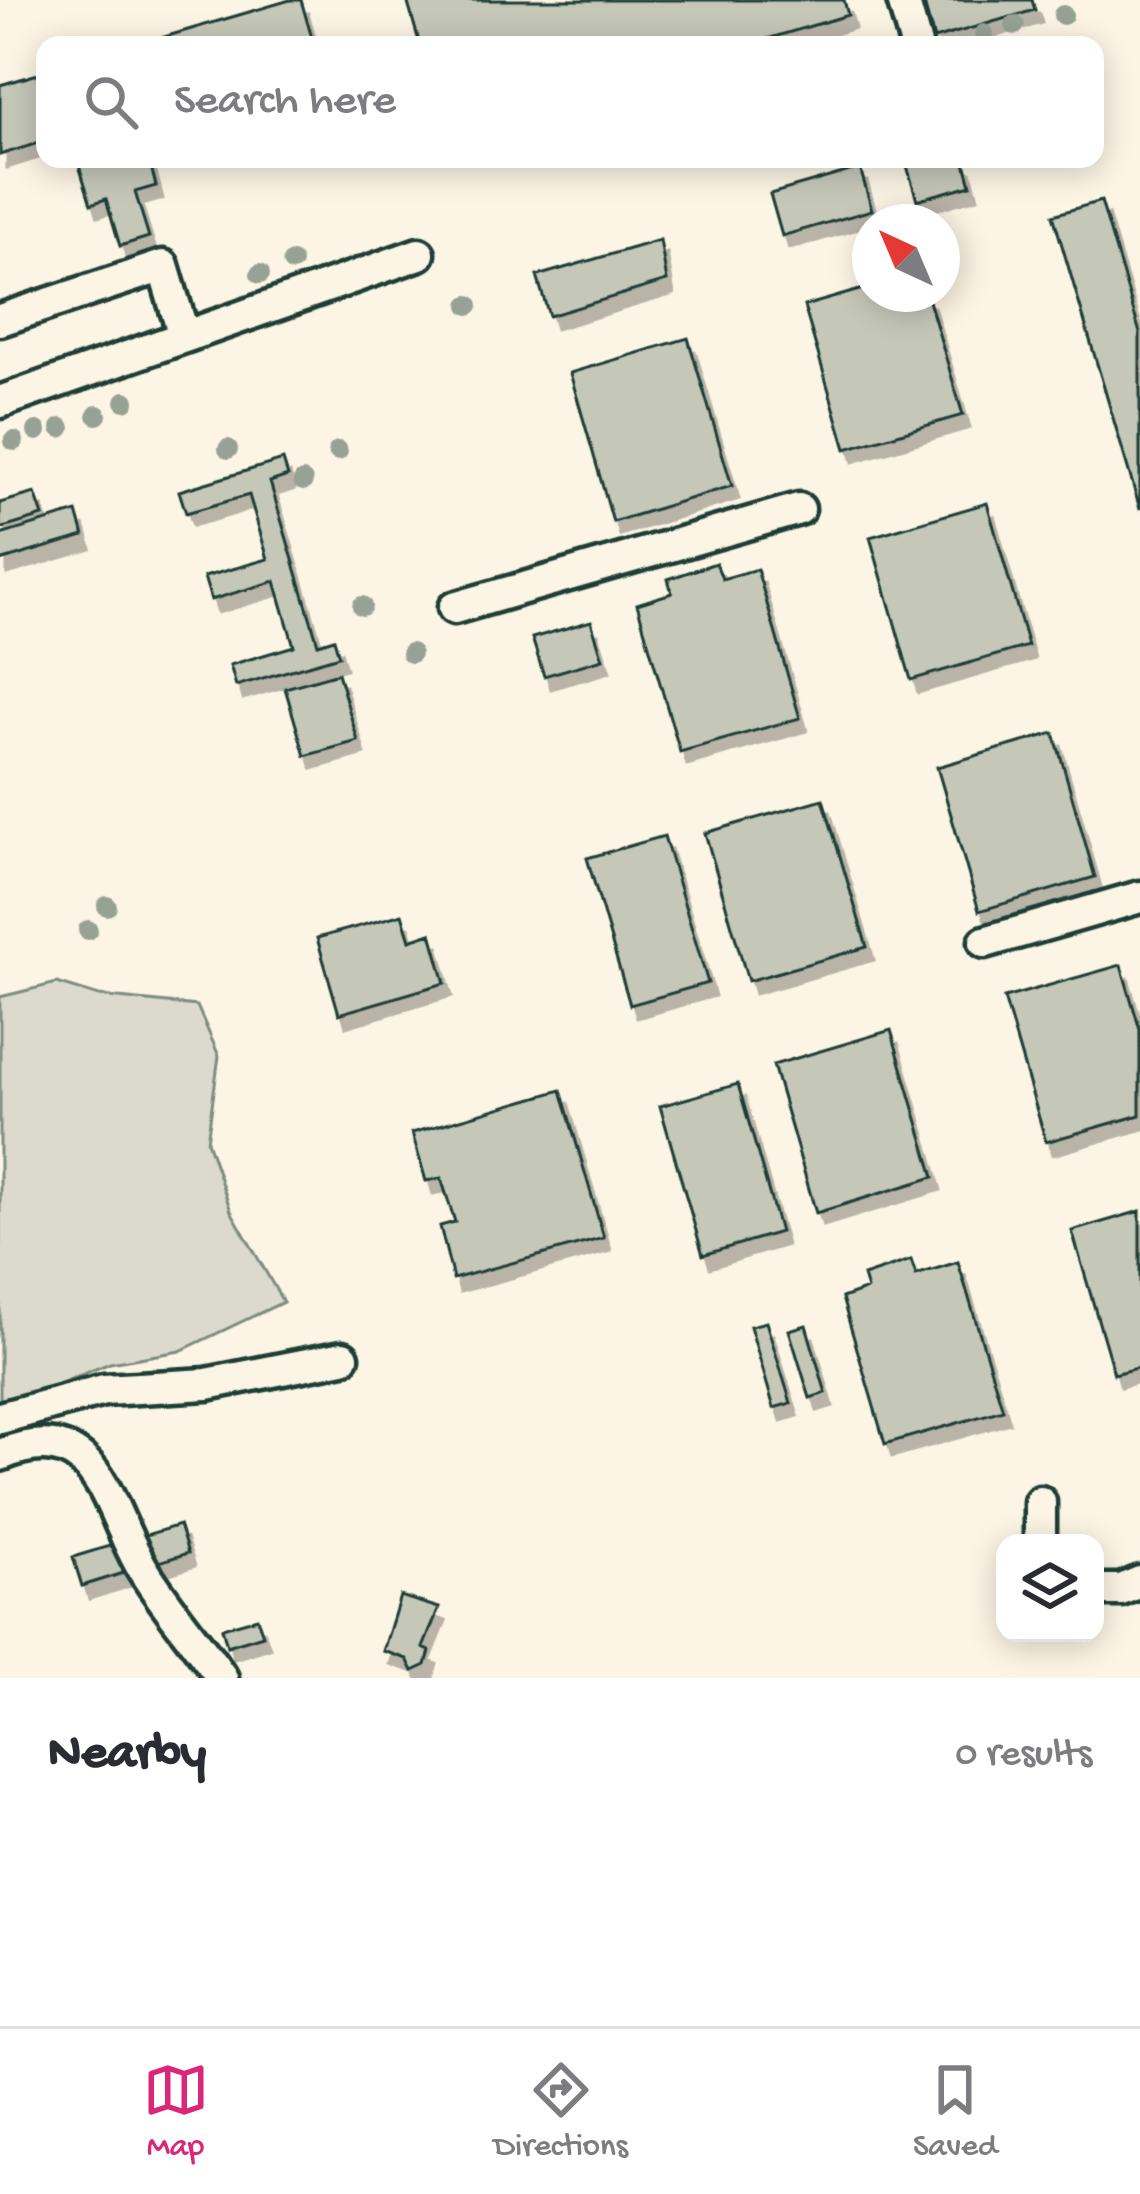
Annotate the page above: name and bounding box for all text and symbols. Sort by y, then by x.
search box [36,36,1104,168]
icon: search [78,69,144,135]
text: Search here [174,76,396,129]
north arrow [852,204,960,312]
map controls [996,1534,1104,1642]
button: layers [996,1534,1104,1642]
text: Nearby [48,1726,206,1786]
text: 0 results [955,1733,1092,1779]
tab: Map [143,2057,209,2167]
tab: Directions [494,2057,628,2167]
tab: Saved [913,2057,997,2167]

